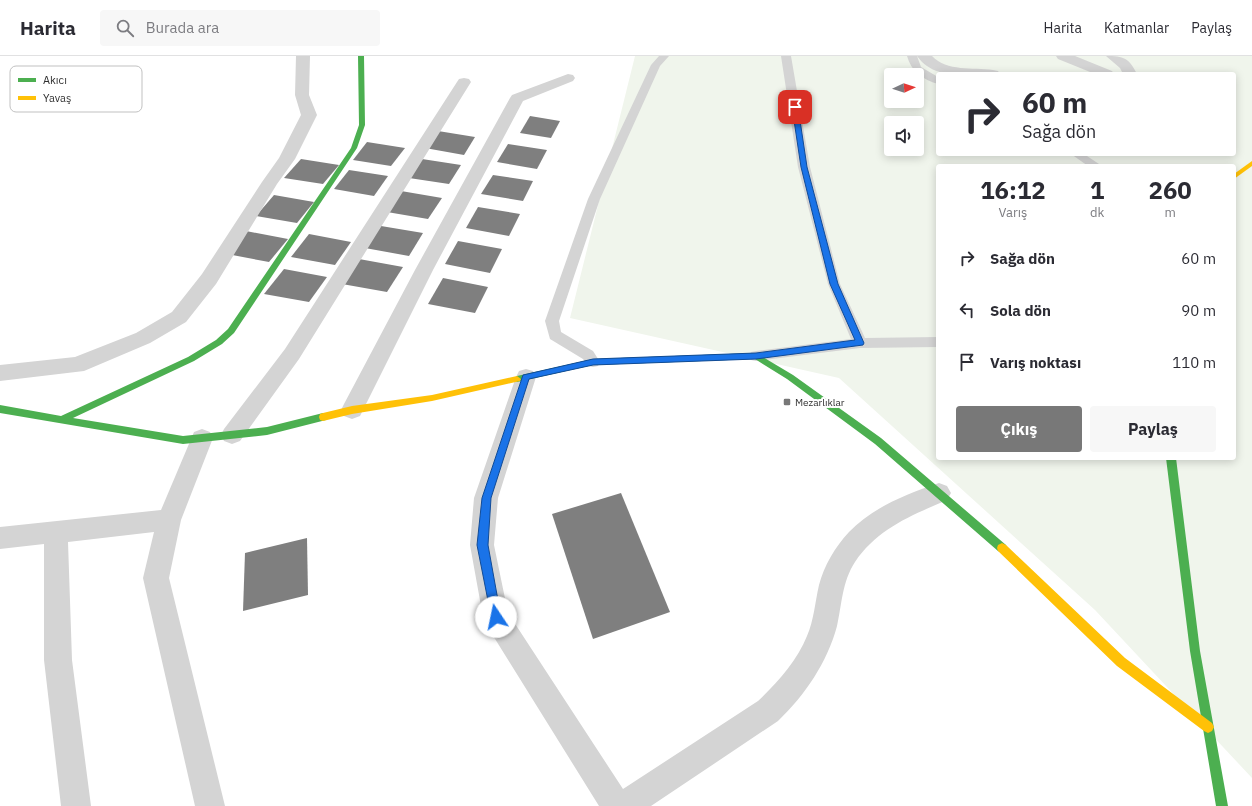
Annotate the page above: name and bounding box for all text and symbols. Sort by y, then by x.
search box [100,10,380,46]
text: Harita [20,16,76,40]
icon: search [114,17,136,39]
text: Burada ara [146,18,219,37]
text: Harita [1044,19,1082,37]
text: Katmanlar [1104,19,1169,37]
text: Paylaş [1191,19,1232,37]
legend [10,66,142,112]
north arrow [884,68,924,108]
map controls [884,68,924,156]
text: Akıcı [43,73,67,87]
text: 60 m [1022,84,1087,121]
icon: right [956,88,1008,140]
pin [778,90,812,124]
text: Yavaş [43,91,71,105]
icon: arrive [784,96,806,118]
button: sound [884,116,924,156]
text: Sağa dön [1022,120,1096,143]
text: 16:12 [980,174,1046,206]
text: 1 [1090,174,1104,206]
text: 260 [1149,174,1192,206]
text: Varış [999,204,1027,221]
text: dk [1090,204,1104,221]
text: m [1164,204,1176,221]
icon: right [956,247,978,269]
text: Sağa dön [990,249,1055,268]
text: 60 m [1181,249,1216,268]
icon: left [956,299,978,321]
text: Sola dön [990,301,1051,320]
text: 90 m [1181,301,1216,320]
icon: arrive [956,351,978,373]
text: Varış noktası [990,353,1081,372]
text: 110 m [1172,353,1216,372]
place label: Mezarlıklar [795,396,845,409]
marker: Mezarlıklar [782,397,792,407]
button: Çıkış [956,406,1082,452]
button: Paylaş [1090,406,1216,452]
position arrow [475,596,517,638]

